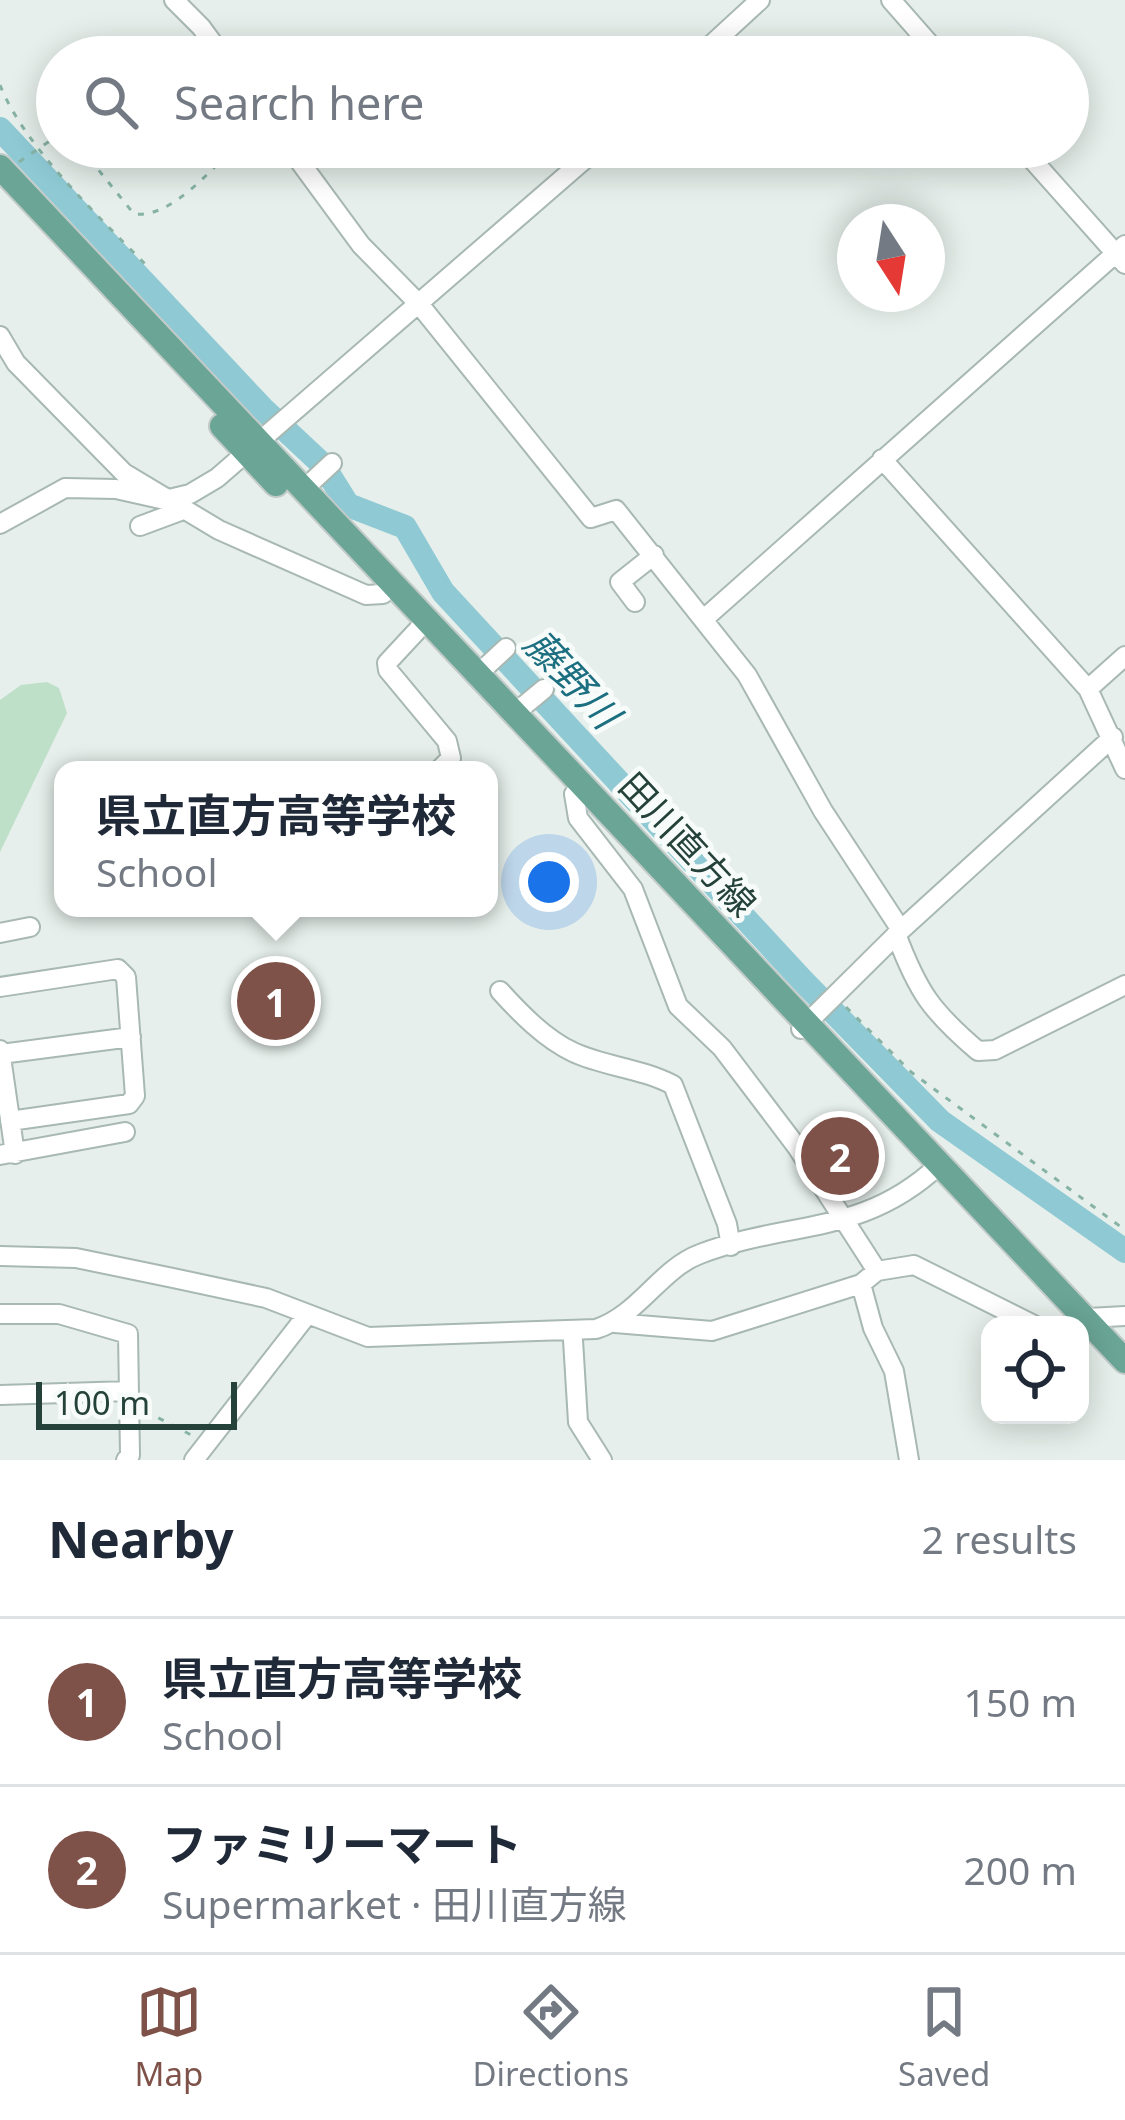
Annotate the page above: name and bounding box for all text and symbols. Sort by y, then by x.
search box [36,36,1089,168]
icon: search [78,69,144,135]
text: Search here [174,72,424,133]
north arrow [837,204,945,312]
water label: 藤野川 [514,617,635,742]
popup [54,761,498,917]
street label: 田川直方線 [609,761,767,927]
text: 県立直方高等学校 [96,784,456,845]
text: School [96,845,217,898]
your location [519,852,579,912]
pin: 1 [237,956,315,1046]
pin: 2 [801,1111,879,1201]
map controls [981,1316,1089,1424]
button: locate [981,1316,1089,1424]
scale bar [36,1376,237,1429]
text: 100 m [54,1380,150,1425]
text: Nearby [48,1503,234,1573]
text: 2 results [922,1512,1077,1565]
text: 県立直方高等学校 [162,1647,522,1708]
text: 1 [76,1675,98,1728]
text: 150 m [963,1675,1077,1728]
text: School [162,1708,284,1761]
text: ファミリーマート [162,1813,522,1874]
text: 2 [76,1843,98,1896]
text: 200 m [963,1843,1077,1896]
text: Supermarket · 田川直方線 [162,1877,627,1930]
tab: Map [135,1979,203,2096]
tab: Directions [472,1979,629,2096]
tab: Saved [898,1979,990,2096]

